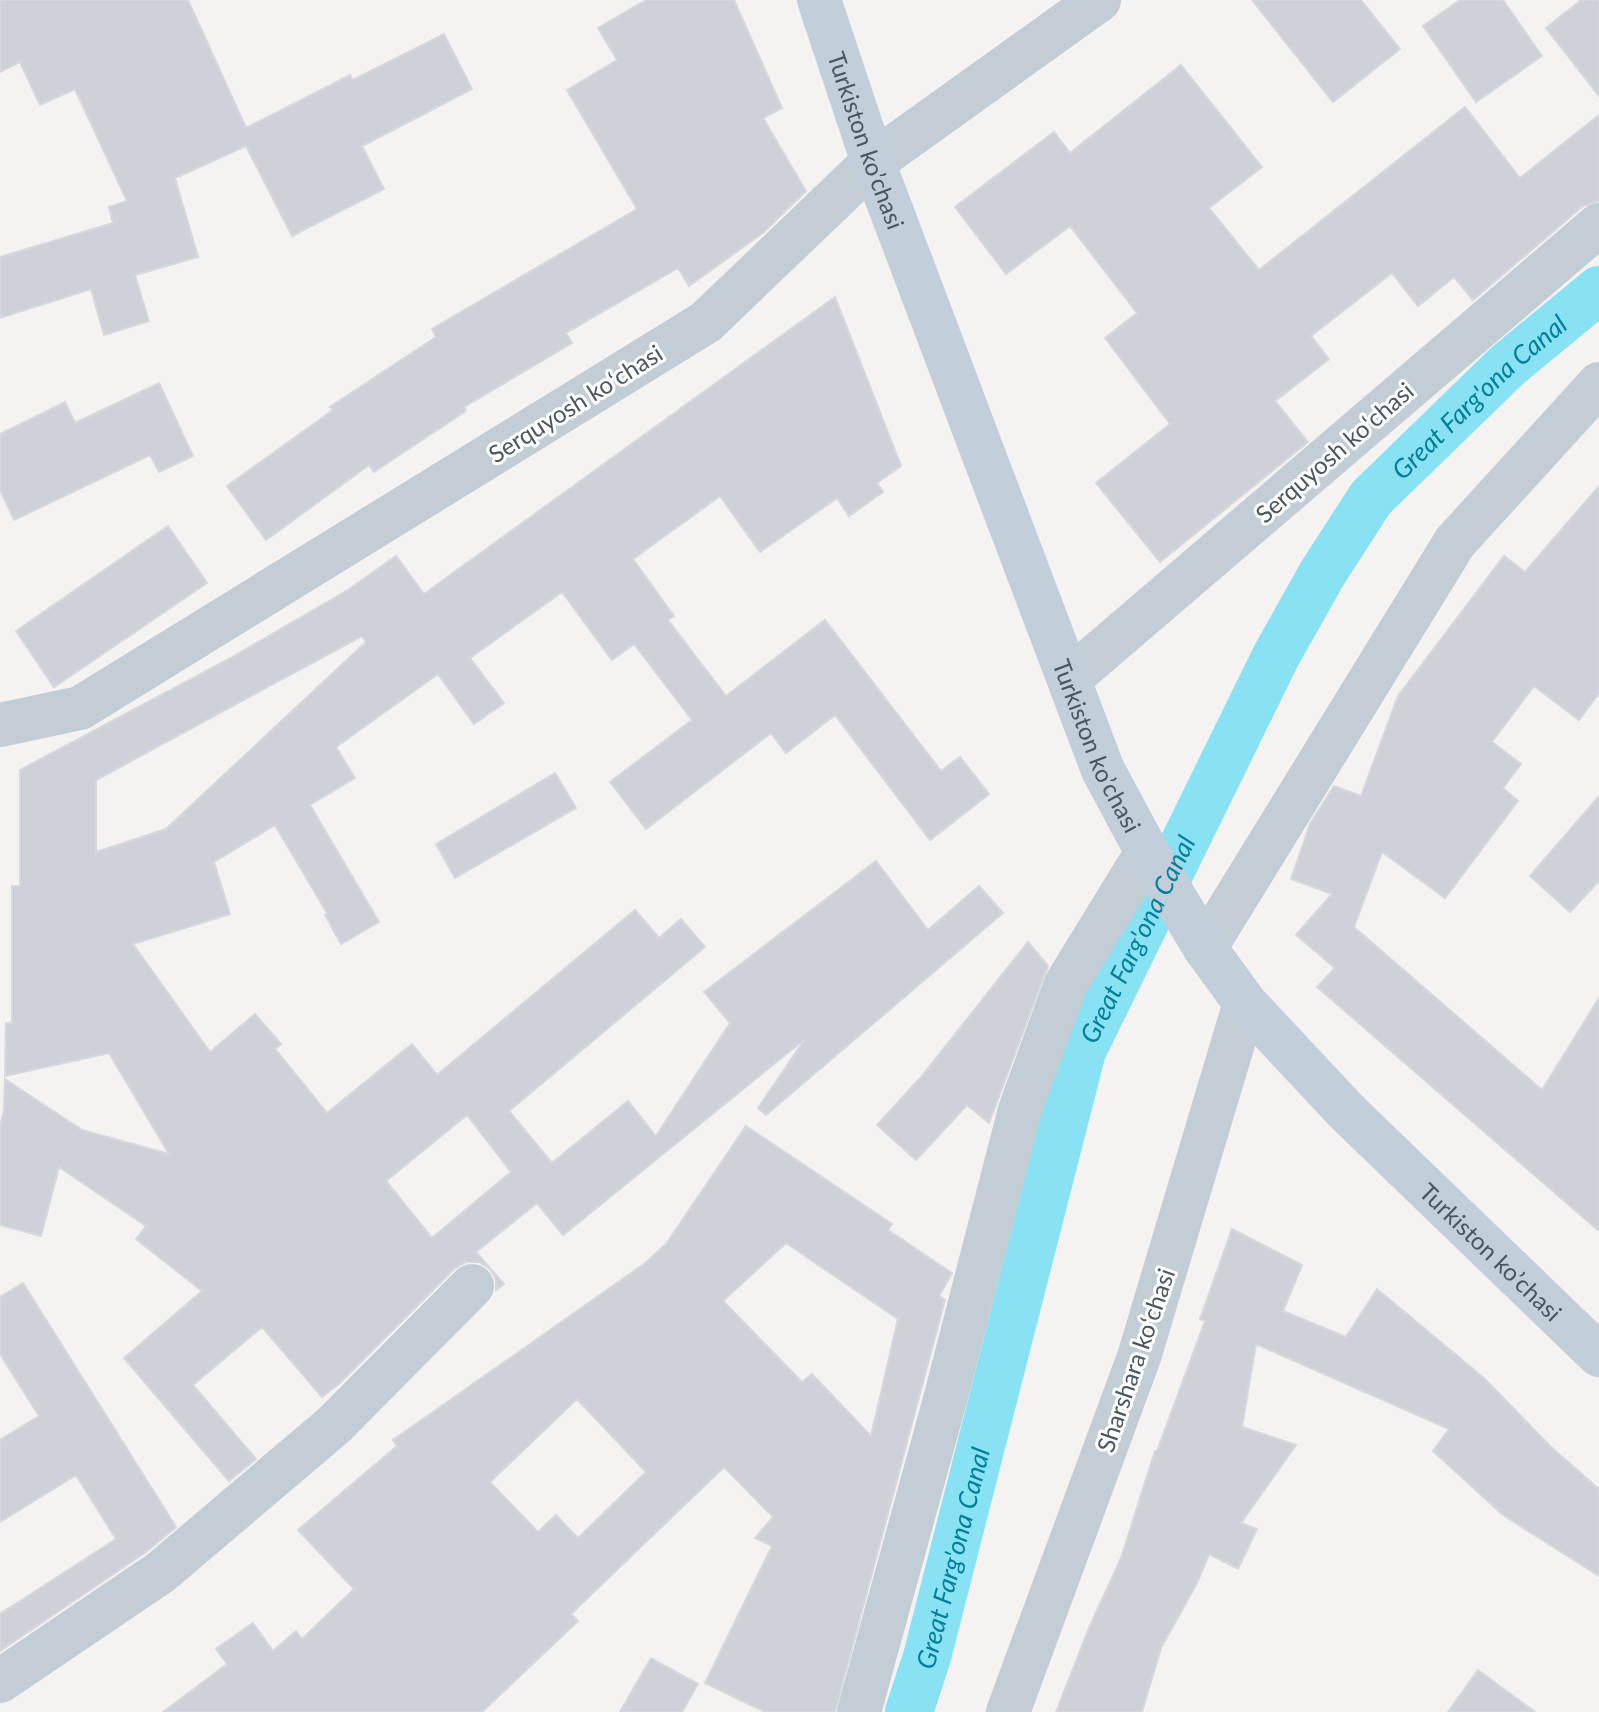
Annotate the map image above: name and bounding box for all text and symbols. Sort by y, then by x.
street label: Turkiston ko’chasi [823,48,911,233]
water label: Great Farg'ona Canal [1385,308,1573,485]
street label: Serquyosh koʻchasi [483,338,667,468]
street label: Serquyosh koʻchasi [1249,376,1419,528]
street label: Turkiston ko’chasi [1048,655,1148,837]
water label: Great Farg'ona Canal [1072,830,1201,1048]
street label: Turkiston ko’chasi [1414,1176,1568,1326]
street label: Sharshara koʻchasi [1090,1264,1180,1456]
water label: Great Farg'ona Canal [908,1444,996,1673]

